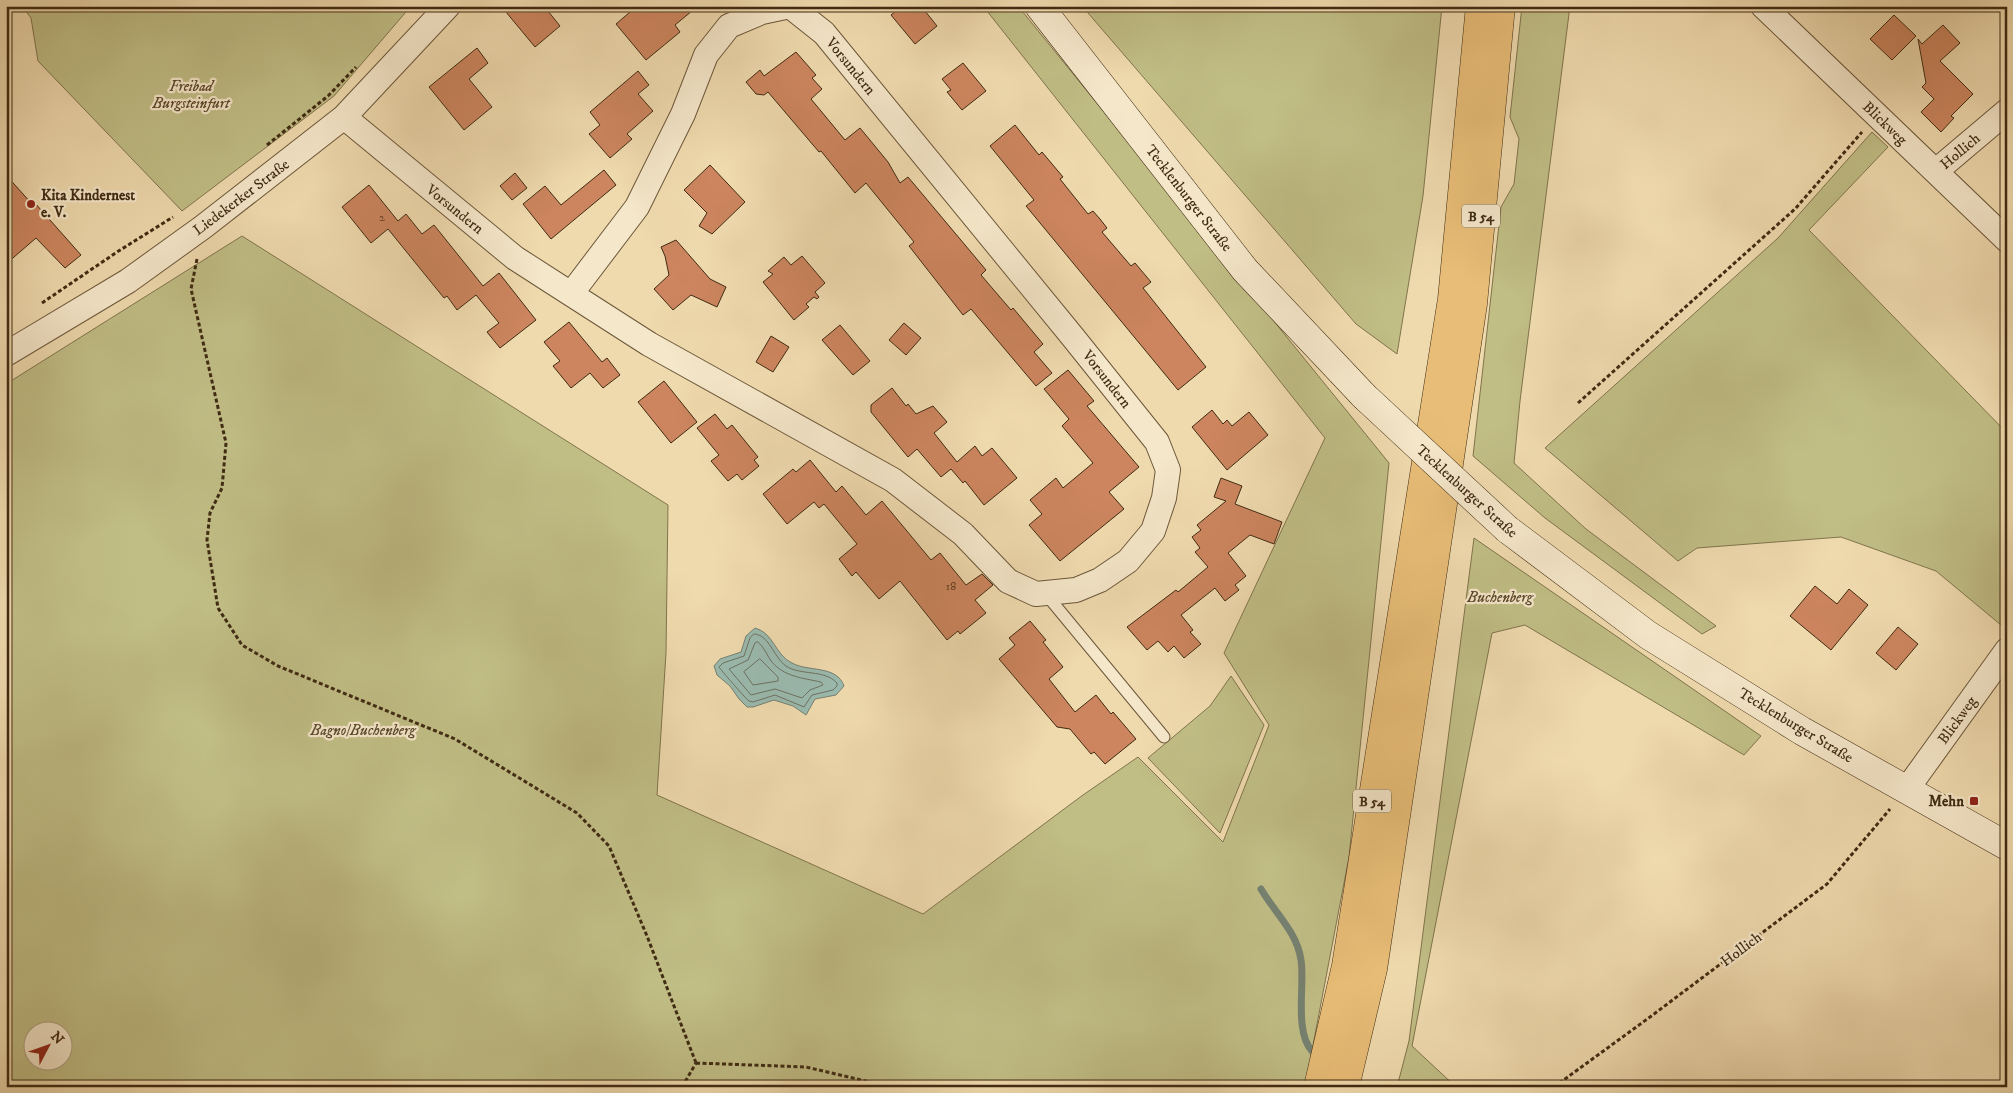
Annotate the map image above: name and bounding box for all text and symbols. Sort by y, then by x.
street label: Vorsundern [821,33,880,99]
park label: Freibad Burgsteinfurt [151,77,231,113]
street label: Blickweg [1858,98,1911,150]
street label: Hollich [1936,129,1984,174]
street label: Tecklenburger Straße [1141,141,1236,256]
street label: Liedekerker Straße [189,155,293,240]
street label: Vorsundern [421,180,487,238]
place label: Kita Kindernest e. V. [41,186,135,222]
marker: Kita Kindernest e. V. [25,198,37,210]
road number: B 54 [1462,205,1500,228]
house number: 2 [379,210,385,225]
street label: Vorsundern [1077,346,1135,412]
street label: Tecklenburger Straße [1412,441,1522,542]
house number: 18 [946,579,956,594]
park label: Buchenberg [1466,588,1535,607]
street label: Tecklenburger Straße [1735,684,1857,767]
street label: Blickweg [1934,692,1982,748]
park label: Bagno/Buchenberg [310,721,417,740]
road number: B 54 [1353,789,1391,812]
place label: Mehn [1929,792,1964,811]
marker: Mehn [1968,795,1980,807]
street label: Hollich [1717,928,1766,971]
north arrow [22,1020,72,1070]
text: N [46,1028,68,1049]

